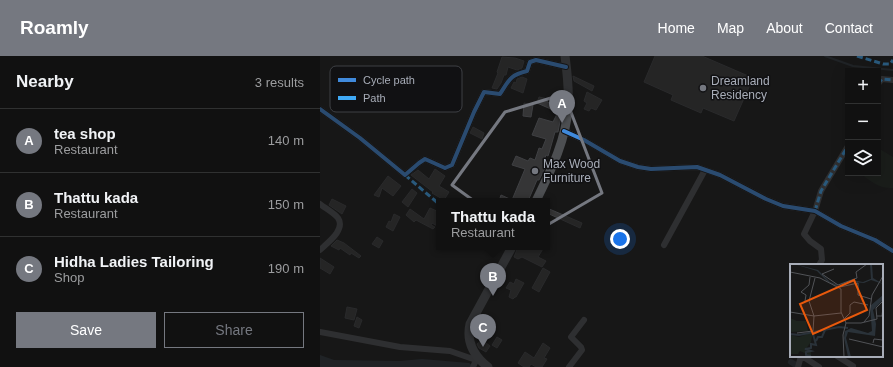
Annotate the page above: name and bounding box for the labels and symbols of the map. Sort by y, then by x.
legend [330,66,462,112]
text: Cycle path [363,74,415,86]
place label: Dreamland Residency [711,74,770,102]
marker: Dreamland Residency [698,83,708,93]
pin: A [549,90,575,123]
text: Path [363,92,386,104]
place label: Max Wood Furniture [543,157,600,185]
marker: Max Wood Furniture [530,166,540,176]
your location [610,229,630,249]
pin: B [480,263,506,296]
inset map [790,264,883,357]
pin: C [470,314,496,347]

